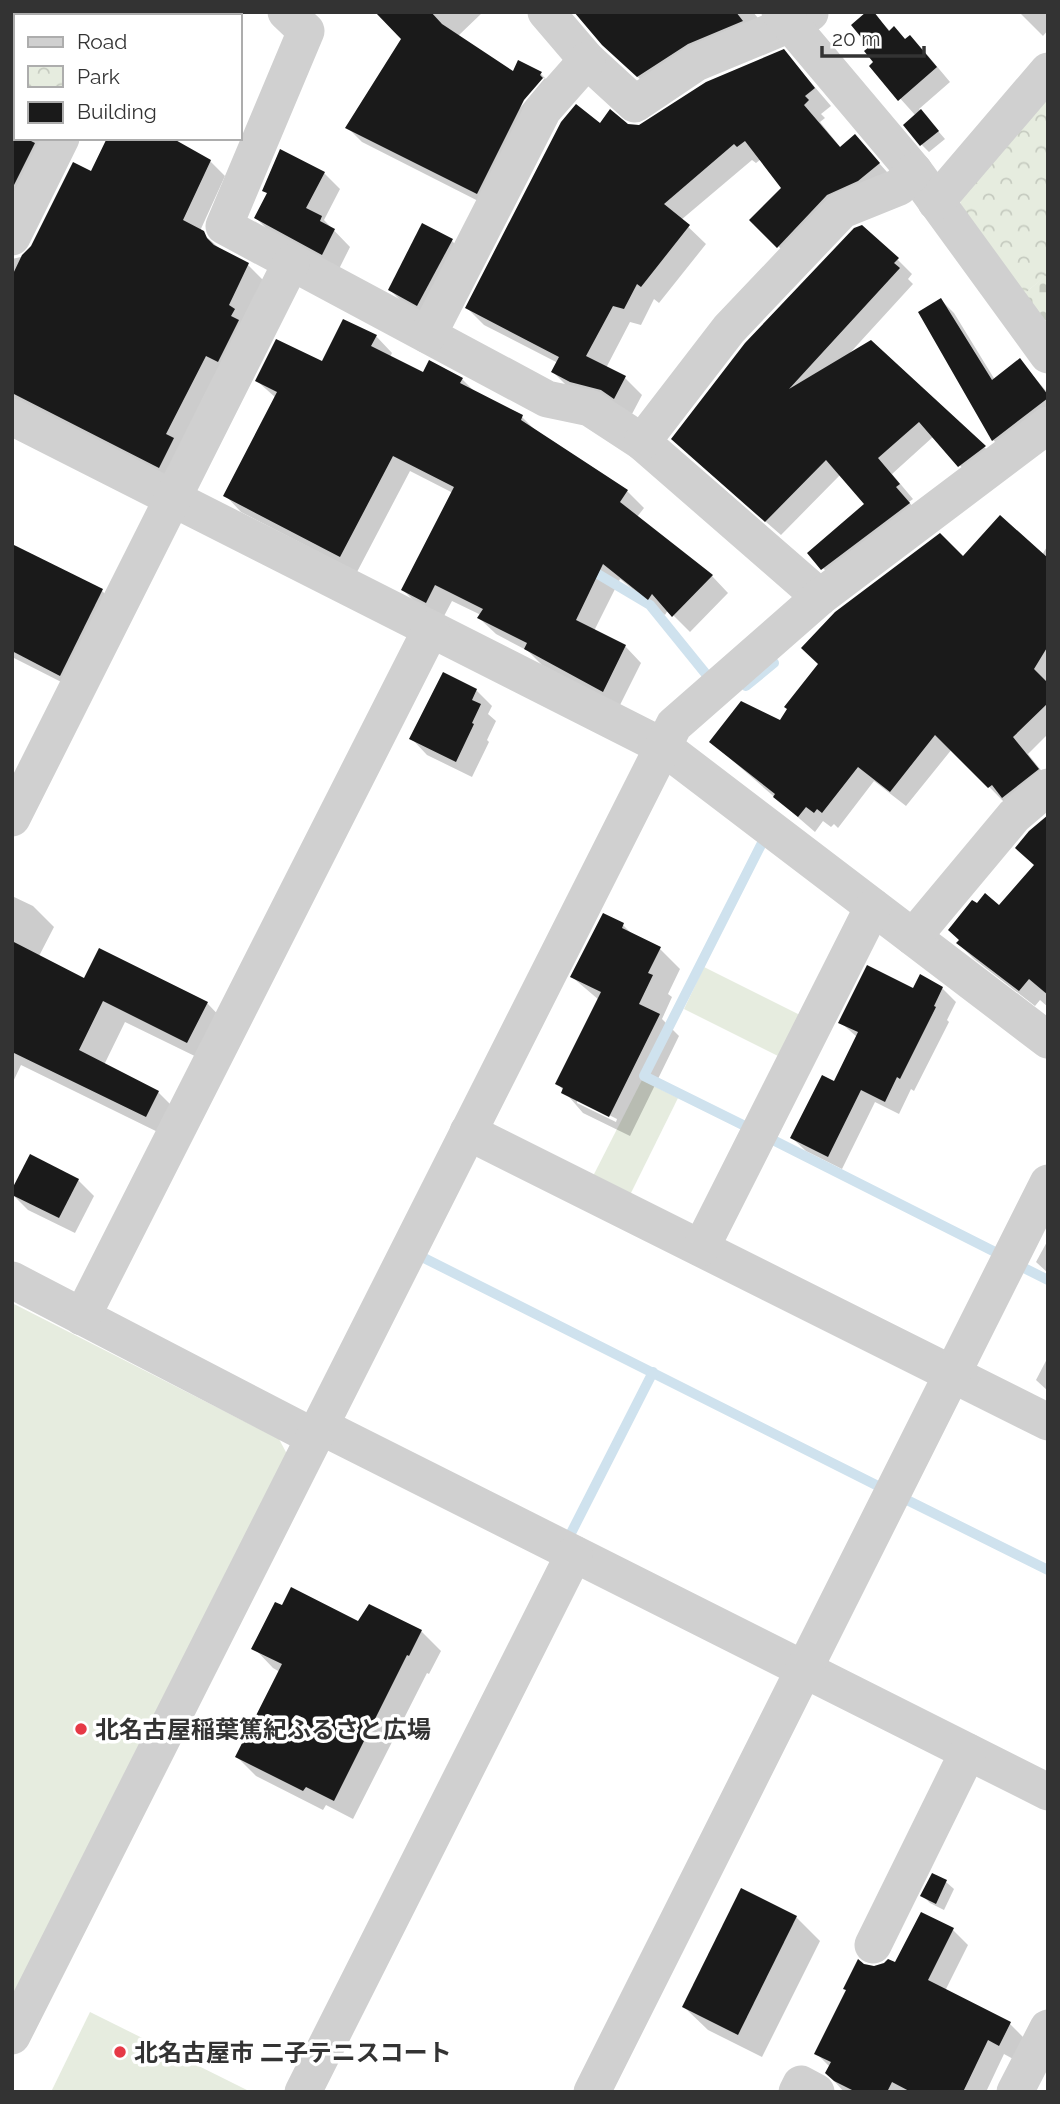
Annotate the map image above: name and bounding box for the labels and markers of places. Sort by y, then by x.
place label: 北名古屋稲葉篤紀ふるさと広場 [95,1715,431,1744]
marker: 北名古屋稲葉篤紀ふるさと広場 [73,1721,89,1737]
place label: 北名古屋市 二子テニスコート [134,2038,452,2067]
marker: 北名古屋市 二子テニスコート [112,2044,128,2060]

